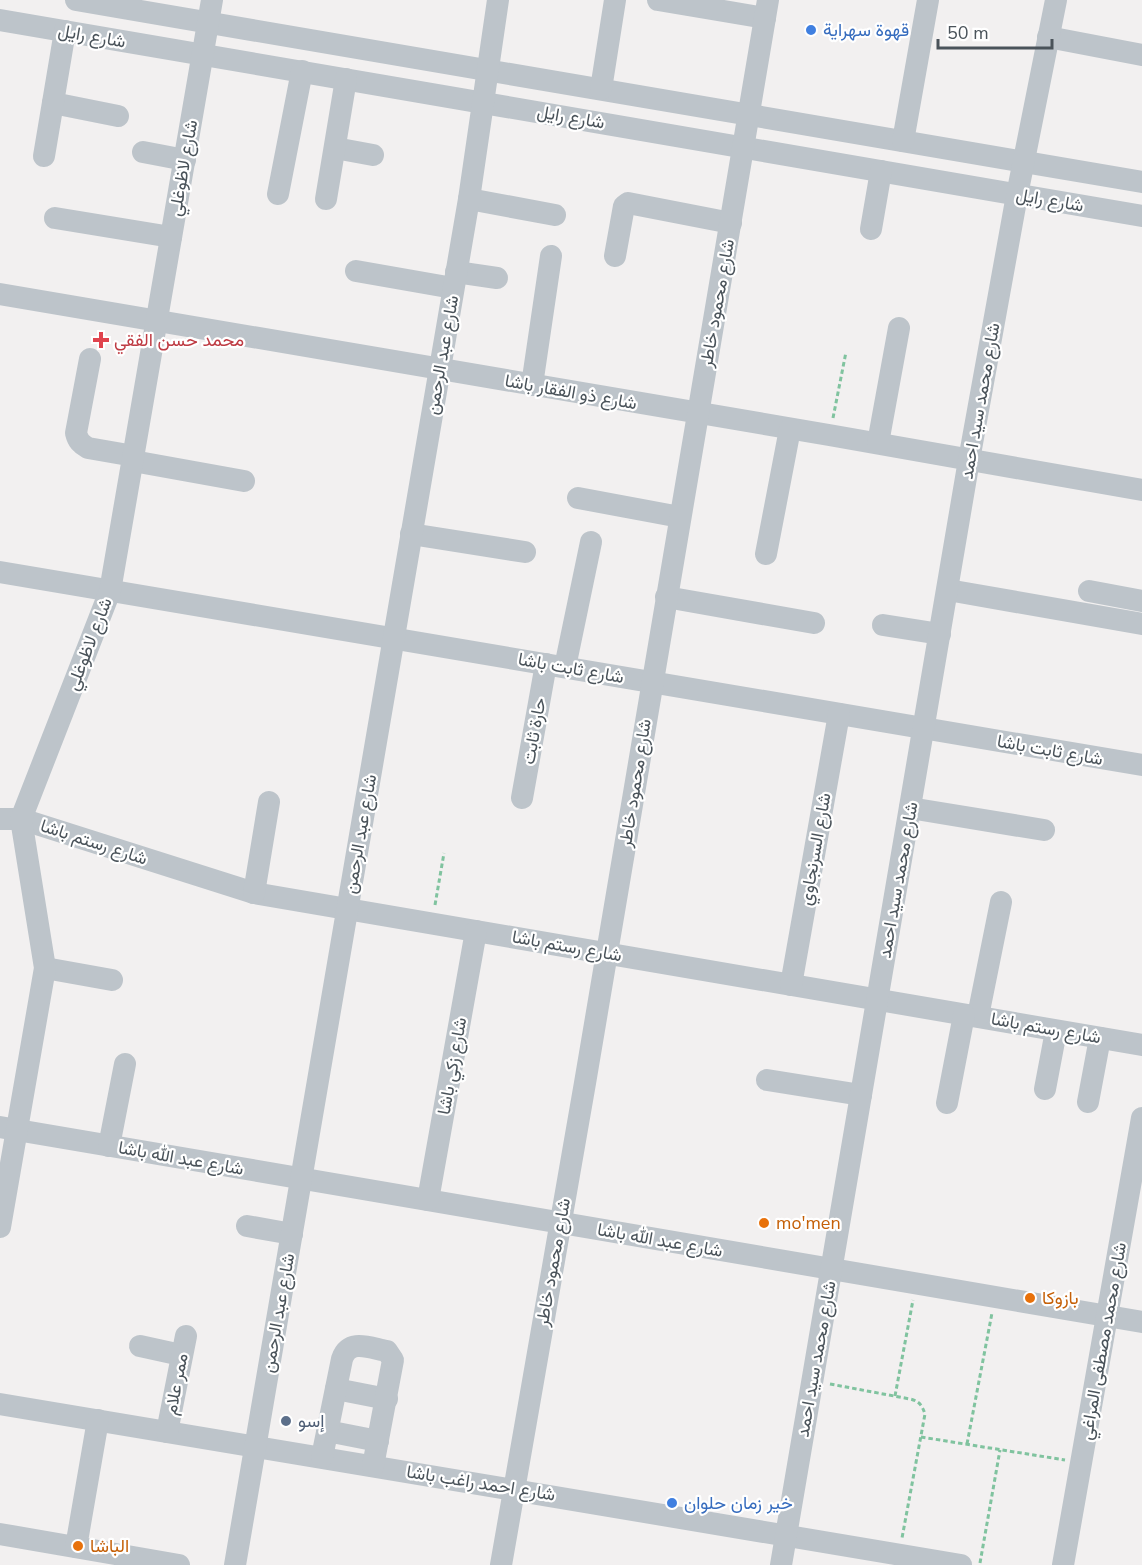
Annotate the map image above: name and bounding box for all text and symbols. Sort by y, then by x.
scale bar [938,12,1052,50]
street label: شارع رايل [56,18,128,54]
place label: قهوة سهراية [823,18,909,42]
text: 50 m [947,21,989,45]
marker: قهوة سهراية [804,23,818,37]
street label: شارع رايل [535,99,607,135]
street label: شارع لاظوغلي [163,118,206,219]
street label: شارع رايل [1014,182,1086,218]
street label: شارع محمود خاطر [694,237,740,370]
street label: شارع عبد الرحمن [420,293,464,417]
street label: شارع محمد سيد احمد [954,321,1006,481]
place label: محمد حسن الفقي [114,328,244,355]
marker: محمد حسن الفقي [92,331,110,349]
street label: شارع ذو الفقار باشا [503,369,639,415]
street label: شارع لاظوغلي [60,594,120,695]
street label: شارع ثابت باشا [516,647,626,689]
street label: حارة ثابت [516,696,552,766]
street label: شارع محمود خاطر [613,717,657,850]
street label: شارع ثابت باشا [995,729,1105,771]
street label: شارع عبد الرحمن [338,772,382,896]
street label: شارع السرنجاوي [793,791,840,908]
street label: شارع محمد سيد احمد [872,800,924,960]
street label: شارع رستم باشا [37,813,151,871]
street label: شارع رستم باشا [510,925,624,967]
street label: شارع رستم باشا [989,1007,1103,1049]
street label: شارع زكي باشا [432,1015,475,1117]
street label: شارع عبد الله باشا [116,1135,246,1181]
street label: شارع محمود خاطر [530,1196,576,1329]
place label: mo'men [776,1211,841,1235]
marker: mo'men [757,1216,771,1230]
street label: شارع عبد الله باشا [595,1217,725,1263]
street label: شارع محمد مصطفى المراغي [1074,1240,1135,1442]
street label: شارع عبد الرحمن [256,1251,300,1375]
street label: شارع محمد سيد احمد [790,1279,842,1439]
place label: بازوكا [1042,1286,1079,1310]
marker: بازوكا [1023,1291,1037,1305]
street label: ممر علام [158,1351,194,1417]
place label: إسو [298,1409,324,1433]
marker: إسو [279,1414,293,1428]
street label: شارع احمد راغب باشا [405,1459,557,1507]
place label: خير زمان حلوان [684,1491,793,1515]
marker: خير زمان حلوان [665,1496,679,1510]
place label: الباشا [90,1534,129,1558]
marker: الباشا [71,1539,85,1553]

